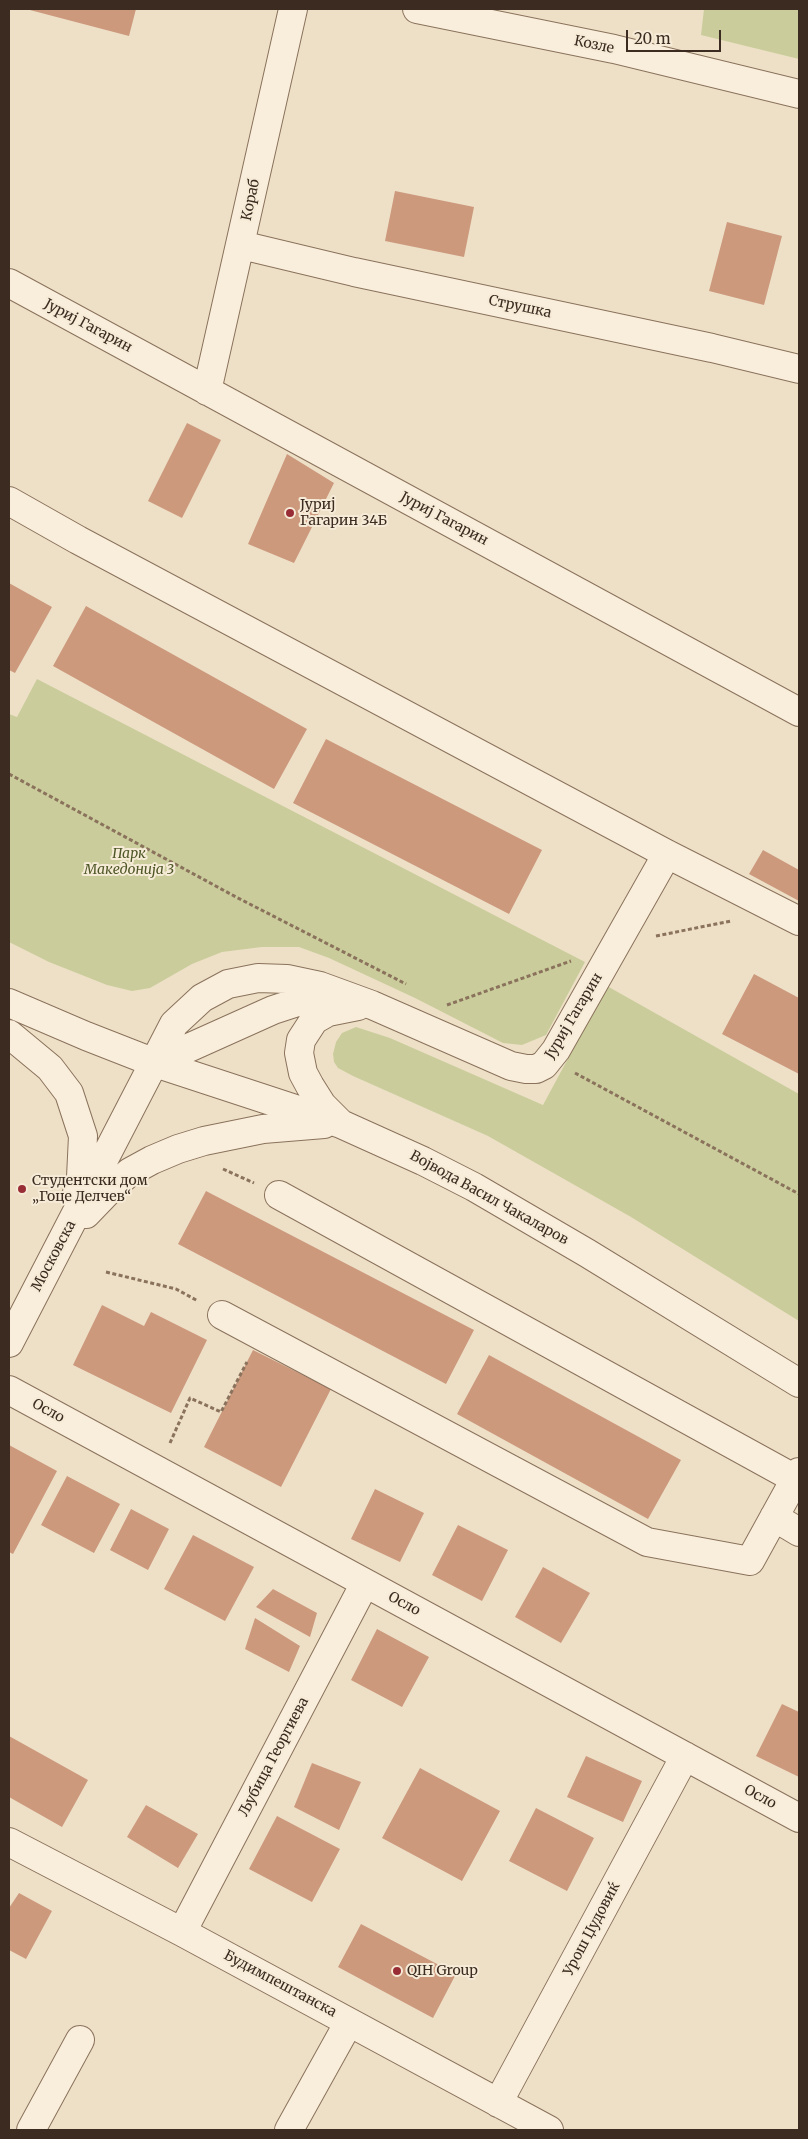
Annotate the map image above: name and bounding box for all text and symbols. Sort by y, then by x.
scale bar [628,20,723,52]
text: 20 m [634,29,671,48]
street label: Козле [572,33,616,57]
street label: Кораб [238,178,264,222]
street label: Струшка [487,292,553,322]
street label: Јуриј Гагарин [41,296,135,356]
street label: Јуриј Гагарин [397,489,491,549]
place label: Јуриј Гагарин 34Б [300,497,387,530]
marker: Јуриј Гагарин 34Б [284,507,296,519]
park label: Парк Македонија 3 [84,846,174,879]
street label: Јуриј Гагарин [542,970,606,1062]
street label: Војвода Васил Чакаларов [407,1147,571,1249]
place label: Студентски дом „Гоце Делчев“ [32,1173,148,1206]
marker: Студентски дом „Гоце Делчев“ [16,1183,28,1195]
street label: Московска [28,1218,80,1294]
street label: Осло [29,1396,67,1426]
street label: Осло [385,1589,423,1619]
street label: Љубица Георгиева [235,1695,313,1819]
street label: Осло [741,1782,779,1812]
street label: Урош Џудовиќ [560,1879,624,1979]
street label: Будимпештанска [221,1947,339,2021]
place label: QIH Group [407,1963,478,1979]
marker: QIH Group [391,1965,403,1977]

